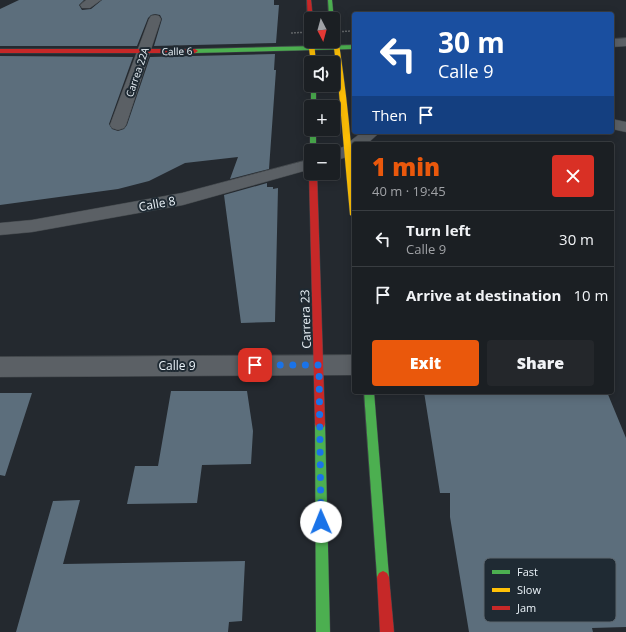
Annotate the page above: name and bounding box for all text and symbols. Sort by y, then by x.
north arrow [304,12,340,48]
map controls [304,12,340,180]
text: 30 m [438,23,505,61]
icon: left [372,28,424,80]
street label: Calle 6 [161,44,193,58]
street label: Carrea 22A [122,45,152,99]
button: sound [304,56,340,92]
text: Calle 9 [438,59,494,83]
button: + [304,100,340,136]
icon: arrive [415,104,437,126]
text: Then [372,105,407,125]
button: − [304,144,340,180]
text: 1 min [372,150,440,183]
button: close [552,155,594,197]
text: 40 m · 19:45 [372,182,446,200]
street label: Calle 8 [137,192,177,215]
text: Turn left [406,220,471,240]
icon: left [372,228,394,250]
text: 30 m [559,229,594,249]
text: Calle 9 [406,240,446,258]
icon: arrive [372,284,394,306]
text: Arrive at destination [406,285,561,305]
text: 10 m [573,285,608,305]
street label: Carrera 23 [296,289,315,349]
button: Exit [372,340,479,386]
button: Share [487,340,594,386]
pin [238,348,272,382]
icon: arrive [244,354,266,376]
street label: Calle 9 [158,357,196,374]
position arrow [300,501,342,543]
legend [484,558,616,622]
text: Fast [517,564,538,579]
text: Slow [517,582,541,597]
text: Jam [516,600,536,615]

